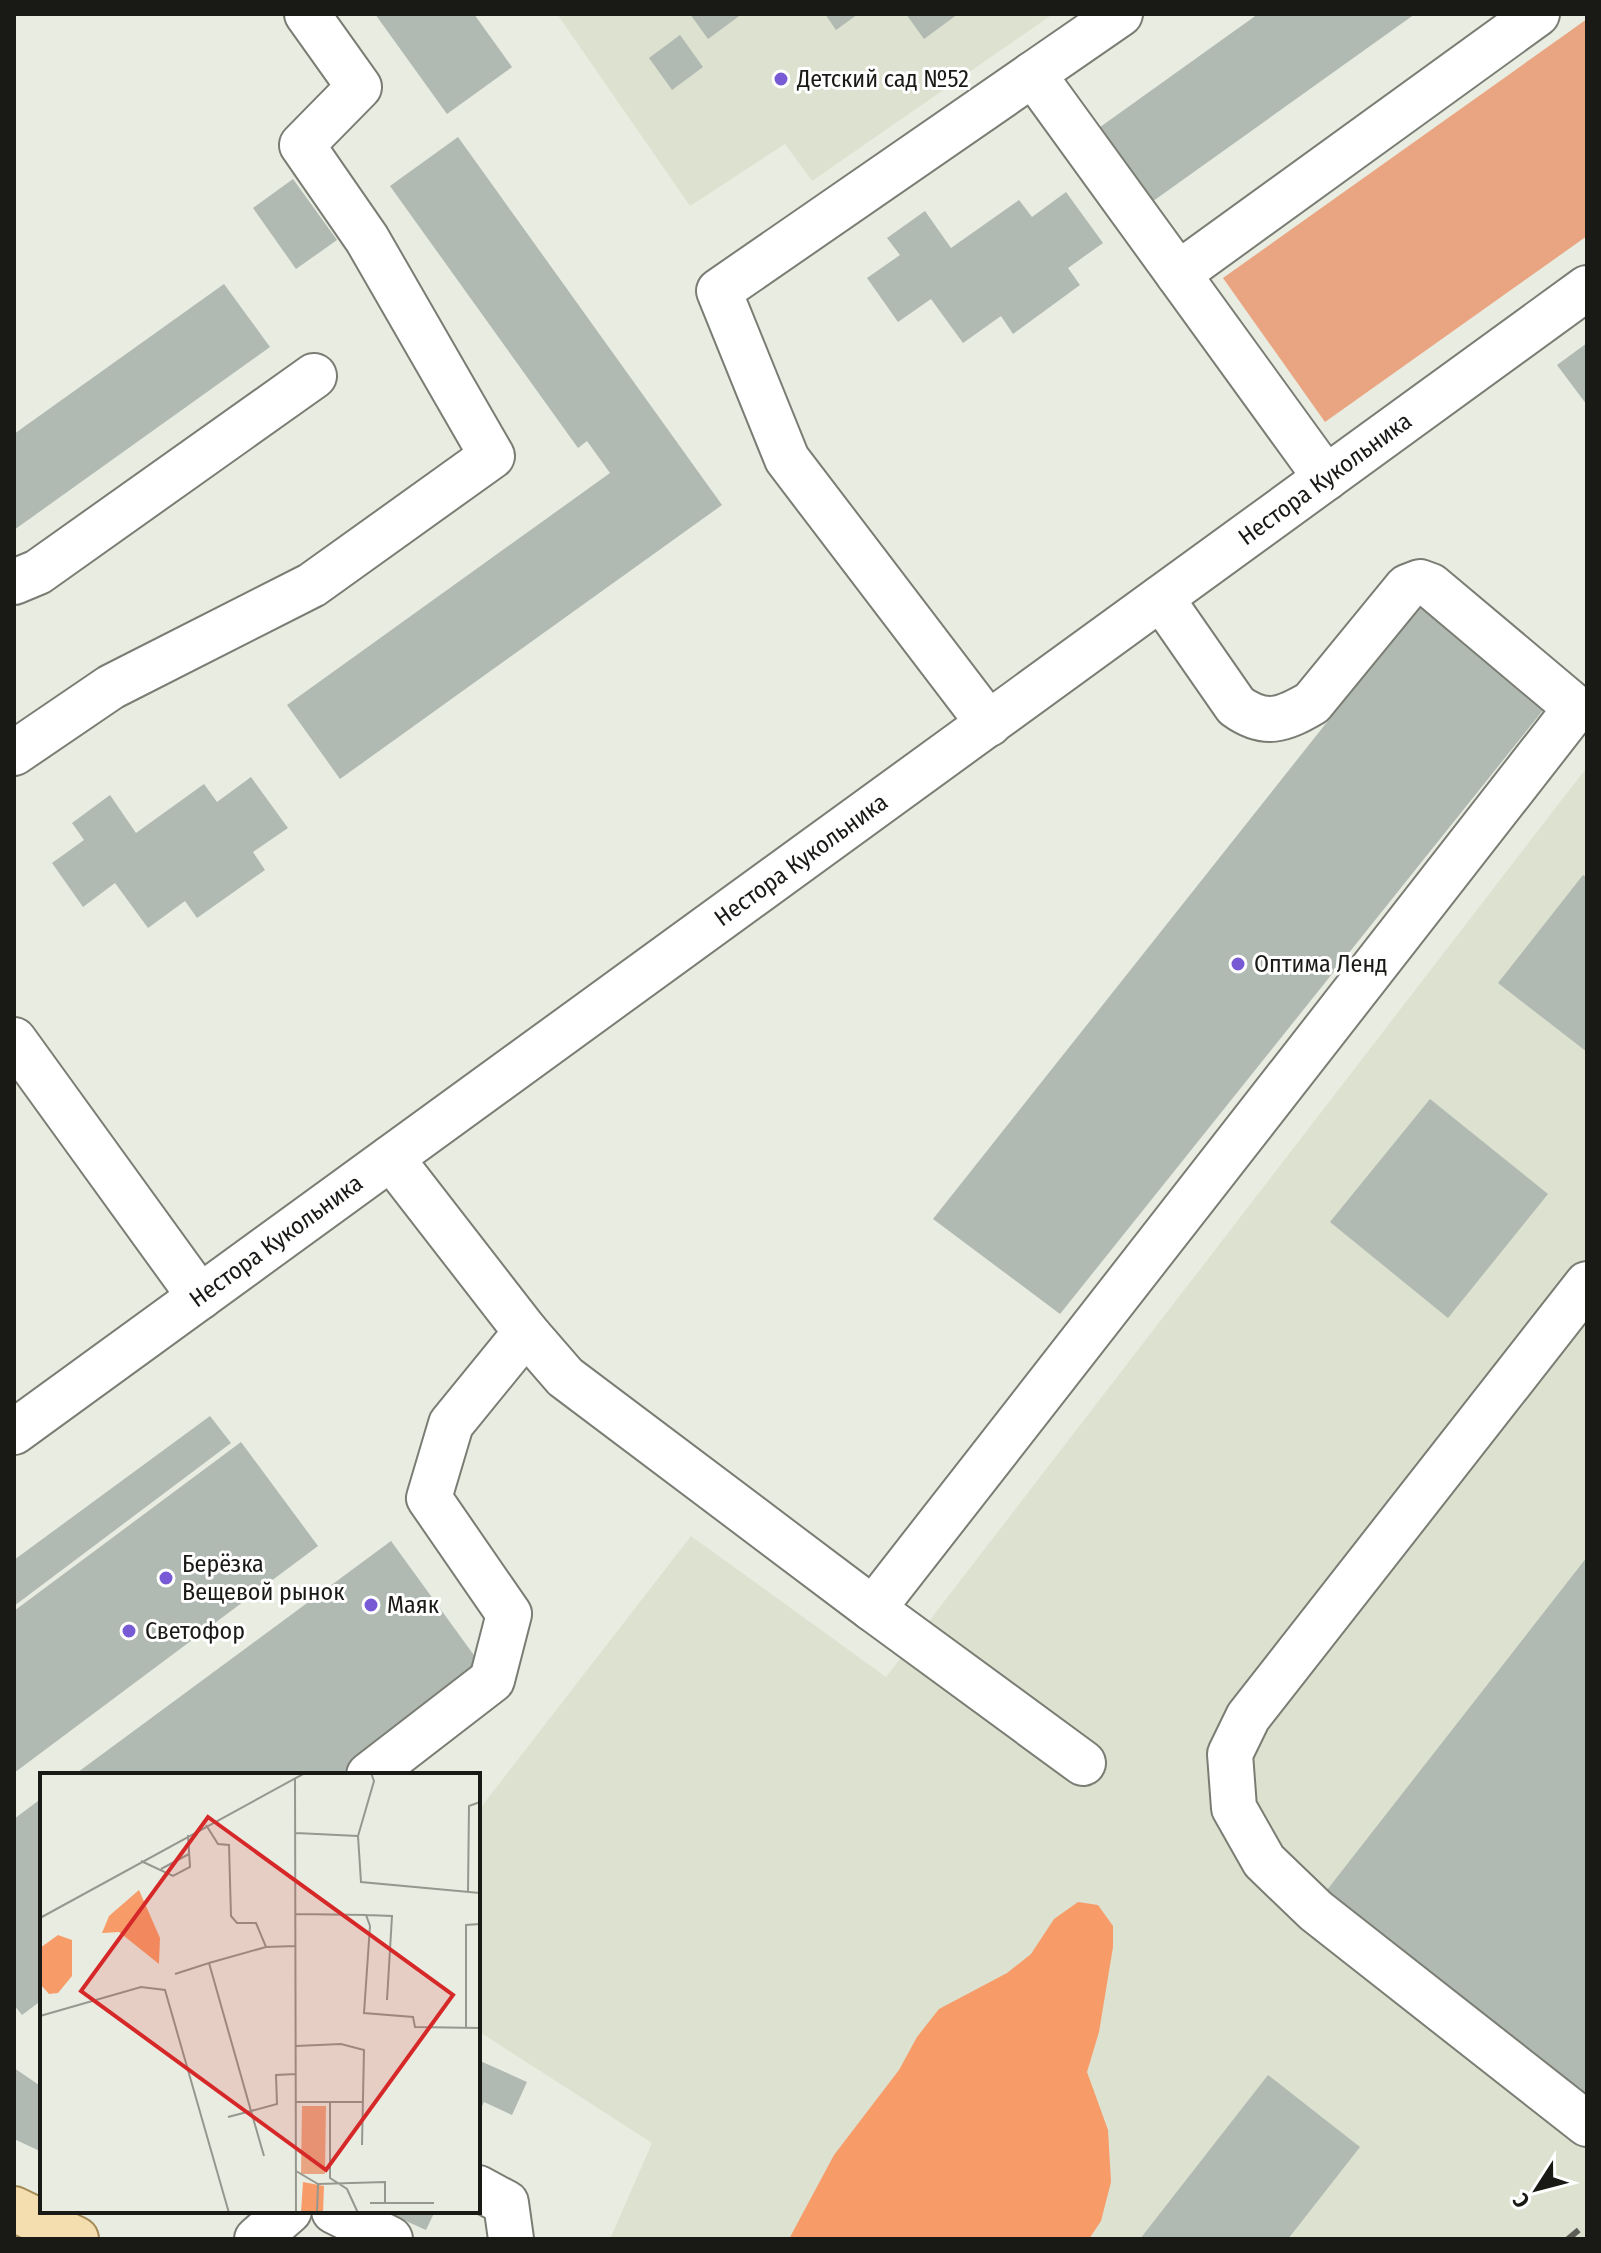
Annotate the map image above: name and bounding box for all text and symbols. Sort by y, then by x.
place label: Детский сад №52 [796,65,969,93]
marker: Детский сад №52 [772,70,790,88]
street label: Нестора Кукольника [1233,407,1417,551]
street label: Нестора Кукольника [709,788,893,932]
place label: Оптима Ленд [1254,950,1387,978]
marker: Оптима Ленд [1229,955,1247,973]
street label: Нестора Кукольника [184,1169,368,1313]
place label: Берёзка Вещевой рынок [182,1550,345,1606]
marker: Берёзка Вещевой рынок [157,1569,175,1587]
place label: Маяк [387,1591,440,1619]
marker: Маяк [362,1596,380,1614]
place label: Светофор [145,1617,245,1645]
marker: Светофор [120,1622,138,1640]
inset map [40,1773,480,2213]
north arrow [1497,2149,1577,2229]
text: С [1507,2187,1536,2213]

